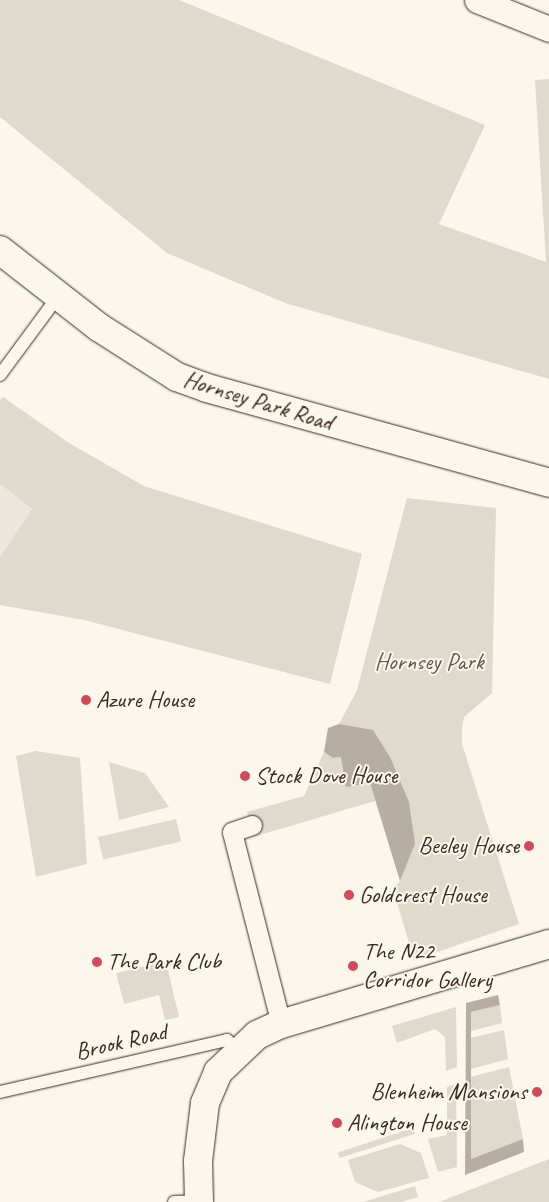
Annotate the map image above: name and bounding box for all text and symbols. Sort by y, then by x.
street label: Hornsey Park Road [179,365,337,437]
park label: Hornsey Park [374,648,484,676]
place label: Azure House [96,686,194,714]
marker: Azure House [80,694,92,706]
place label: Stock Dove House [255,762,398,790]
marker: Stock Dove House [239,770,251,782]
place label: Beeley House [418,832,519,860]
marker: Beeley House [523,840,535,852]
place label: Goldcrest House [359,881,487,909]
marker: Goldcrest House [343,889,355,901]
place label: The N22 Corridor Gallery [363,938,492,994]
place label: The Park Club [107,948,222,976]
marker: The Park Club [91,956,103,968]
marker: The N22 Corridor Gallery [347,960,359,972]
street label: Brook Road [73,1018,169,1066]
place label: Blenheim Mansions [370,1078,527,1106]
marker: Blenheim Mansions [531,1086,543,1098]
place label: Alington House [347,1109,467,1137]
marker: Alington House [331,1117,343,1129]

